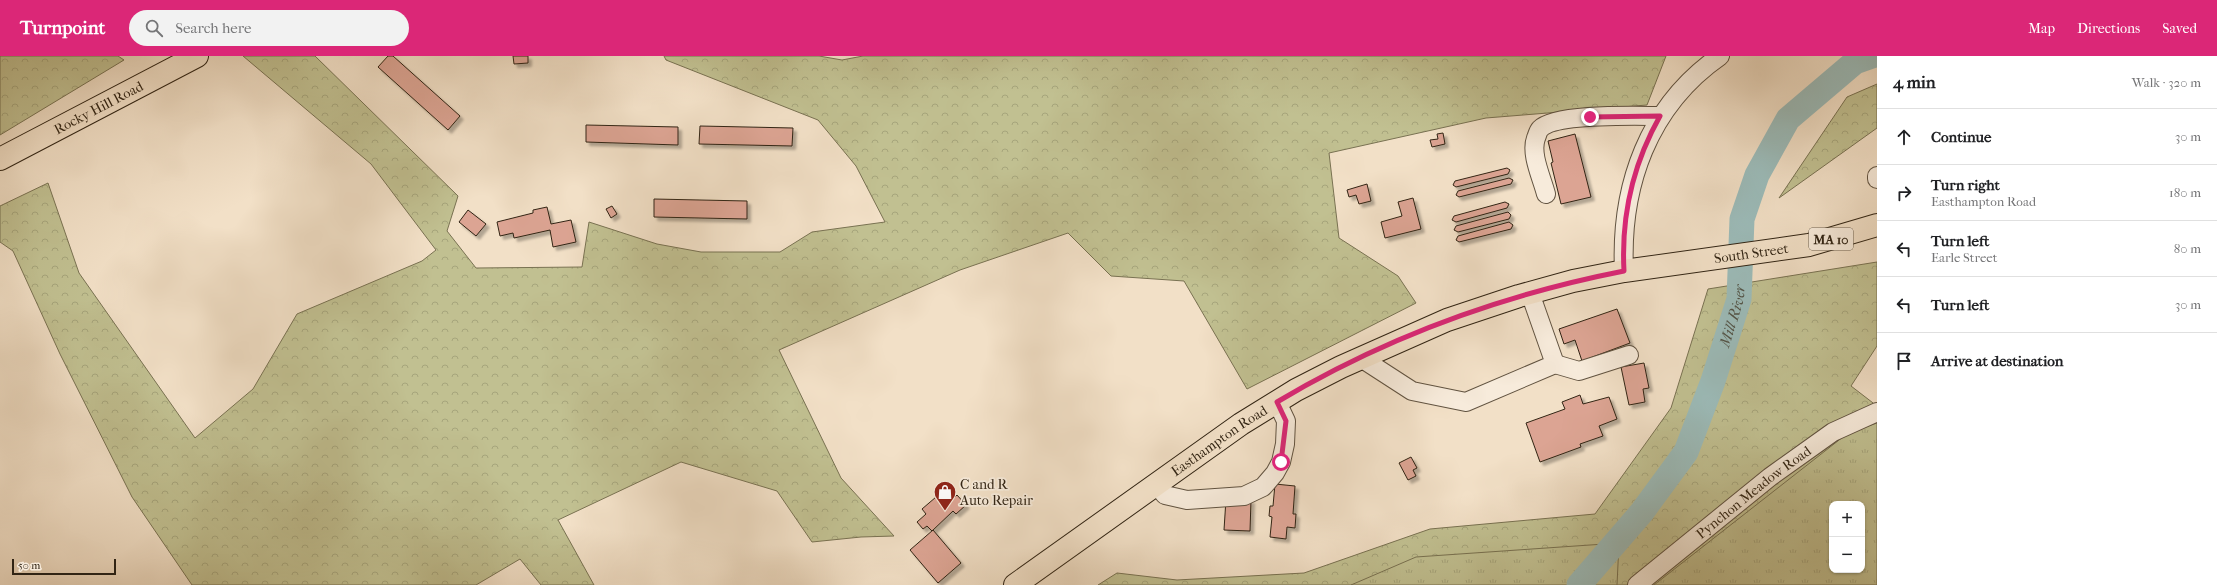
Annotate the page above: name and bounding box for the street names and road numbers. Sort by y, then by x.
street label: Rocky Hill Road [51,77,146,138]
road number: MA 10 [1809,228,1853,250]
street label: South Street [1713,239,1790,267]
street label: Easthampton Road [1168,401,1271,480]
street label: Pynchon Meadow Road [1693,442,1815,542]

